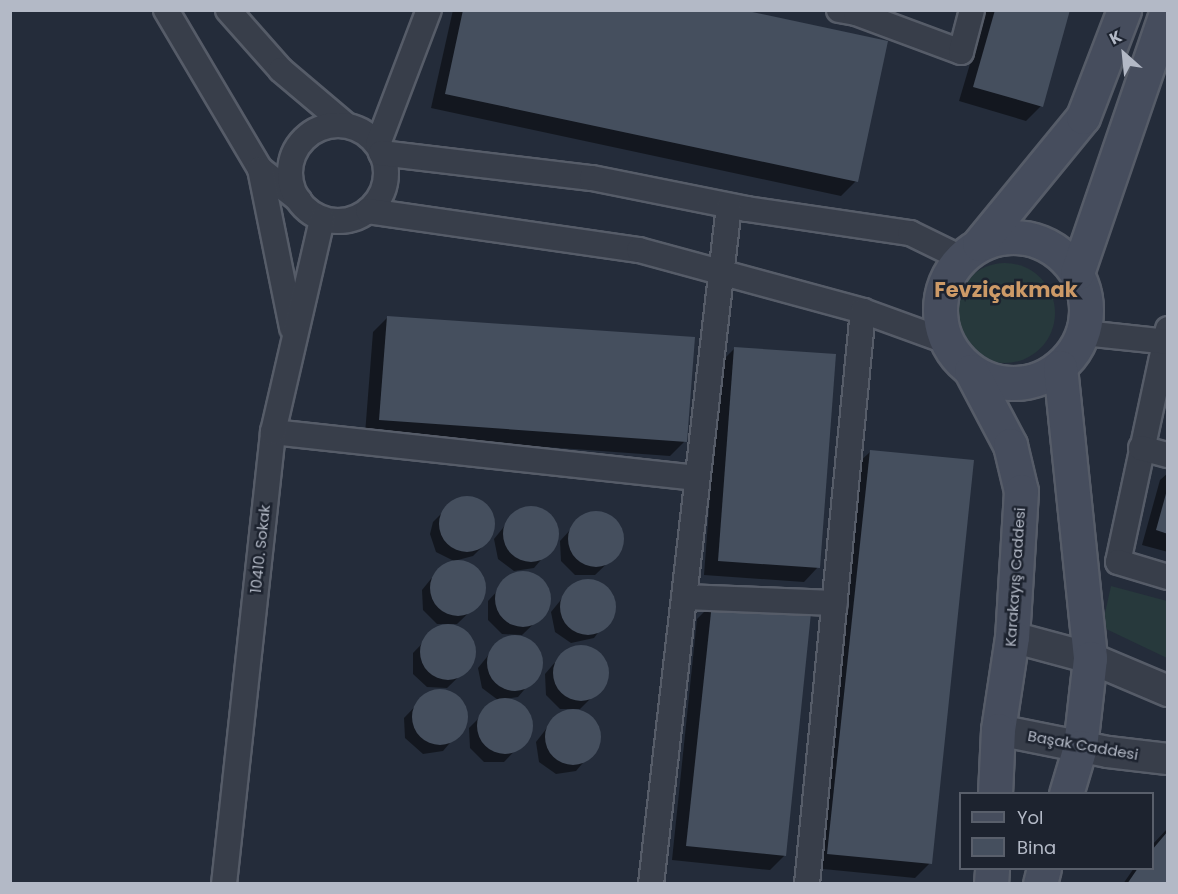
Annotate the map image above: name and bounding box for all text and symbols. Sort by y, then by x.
north arrow [1094,24,1154,84]
text: K [1105,25,1126,50]
district label: Fevziçakmak [934,277,1078,303]
street label: 10410. Sokak [246,504,274,594]
street label: Karakayış Caddesi [1001,507,1029,647]
street label: Başak Caddesi [1026,726,1140,764]
legend [959,792,1154,870]
text: Yol [1017,805,1043,830]
text: Bina [1017,835,1056,860]

